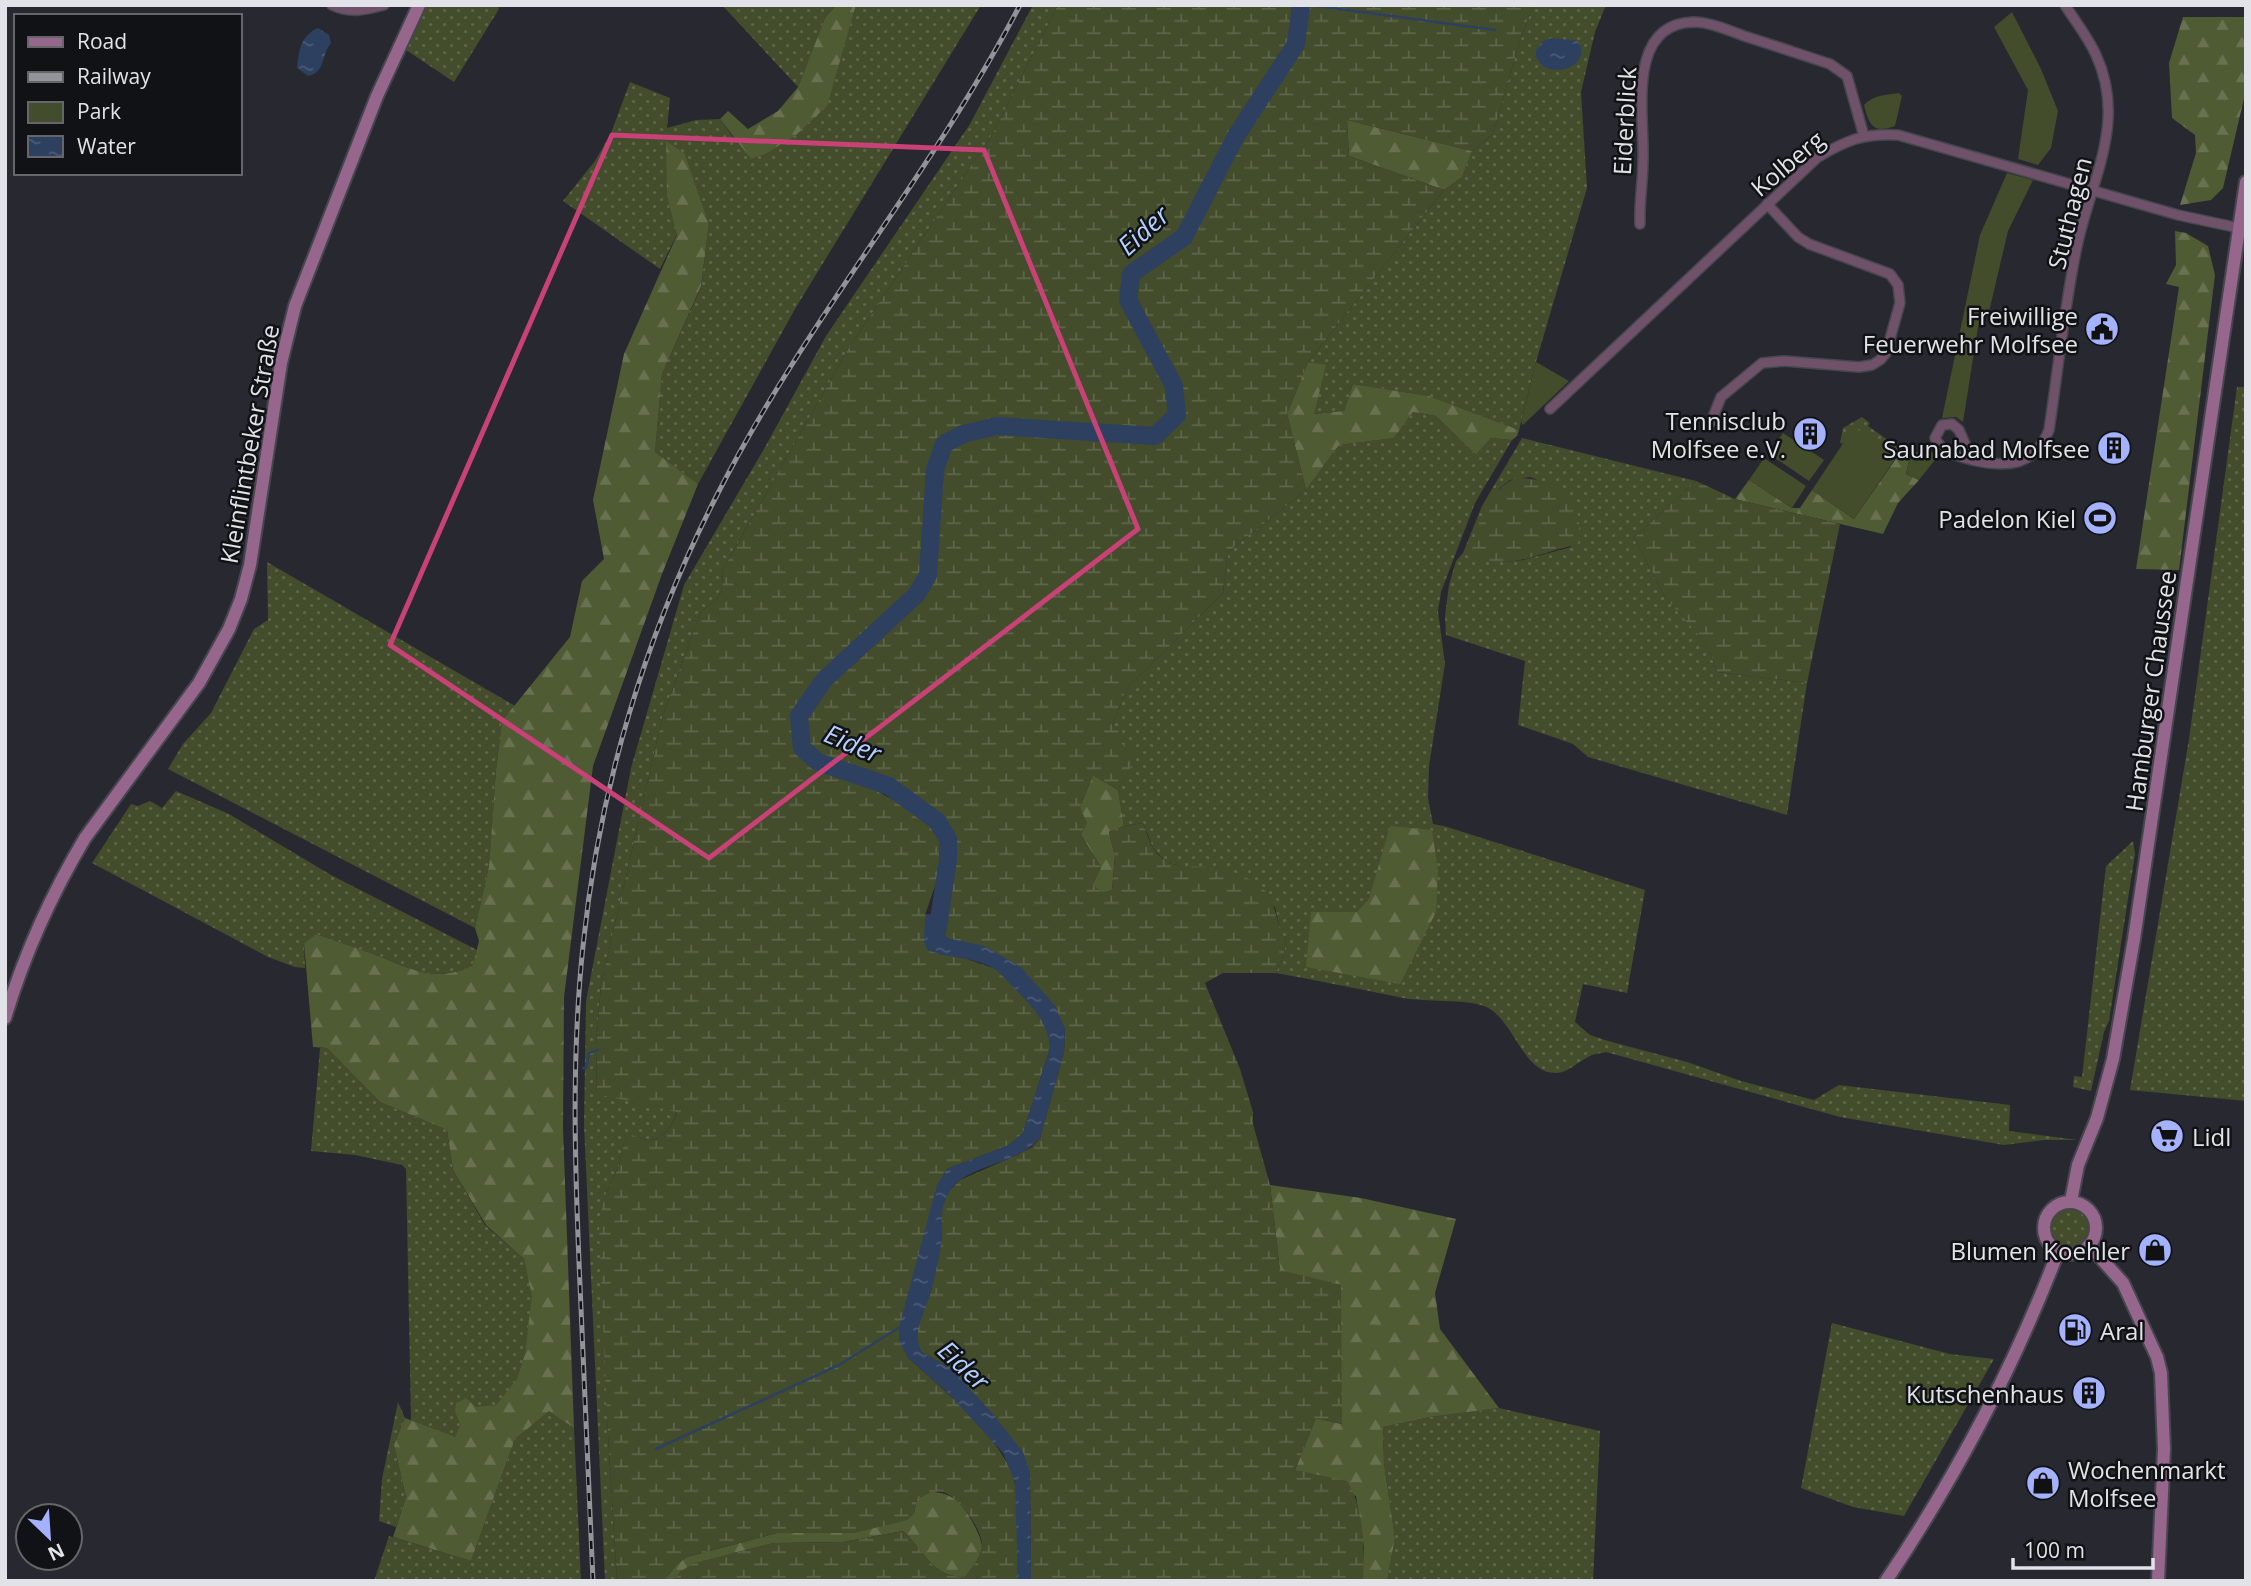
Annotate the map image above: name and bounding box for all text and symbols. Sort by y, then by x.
legend [14,14,242,175]
text: Road [77,27,127,55]
text: Railway [77,62,151,90]
street label: Eiderblick [1605,66,1643,176]
text: Park [77,97,121,125]
street label: Kolberg [1743,123,1831,203]
text: Water [77,132,136,160]
street label: Stuthagen [2039,154,2099,272]
water label: Eider [1109,196,1178,263]
place label: Freiwillige Feuerwehr Molfsee [1863,299,2078,360]
public building icon: Freiwillige Feuerwehr Molfsee [2083,310,2121,348]
street label: Kleinflintbeker Straße [212,322,286,566]
place label: Tennisclub Molfsee e.V. [1651,404,1786,465]
building icon: Tennisclub Molfsee e.V. [1791,415,1829,453]
building icon: Saunabad Molfsee [2095,429,2133,467]
place label: Saunabad Molfsee [1883,432,2090,465]
sports icon: Padelon Kiel [2081,499,2119,537]
place label: Padelon Kiel [1938,502,2076,535]
street label: Hamburger Chaussee [2117,569,2183,813]
water label: Eider [819,715,888,772]
supermarket icon: Lidl [2148,1117,2186,1155]
place label: Lidl [2192,1120,2231,1153]
shop icon: Blumen Koehler [2136,1231,2174,1269]
place label: Blumen Koehler [1950,1234,2130,1267]
fuel station icon: Aral [2056,1311,2094,1349]
place label: Aral [2100,1314,2144,1347]
water label: Eider [930,1332,999,1399]
building icon: Kutschenhaus [2070,1374,2108,1412]
place label: Kutschenhaus [1906,1377,2064,1410]
place label: Wochenmarkt Molfsee [2068,1453,2226,1514]
shop icon: Wochenmarkt Molfsee [2024,1464,2062,1502]
north arrow [14,1502,84,1572]
scale bar [2013,1526,2153,1570]
text: 100 m [2024,1536,2085,1564]
text: N [44,1537,69,1567]

